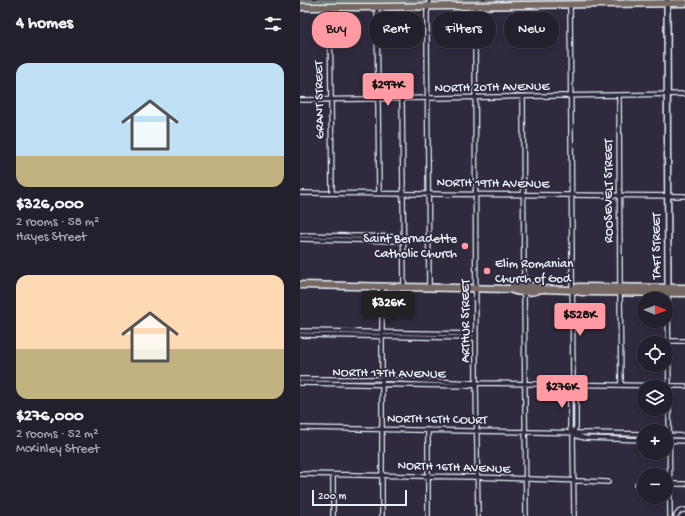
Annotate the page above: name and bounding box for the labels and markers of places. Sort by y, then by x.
pin: $297K [360,73,416,107]
place label: Saint Bernadette Catholic Church [363,232,457,262]
marker: Saint Bernadette Catholic Church [460,241,470,251]
place label: Elim Romanian Church of God [495,257,574,287]
marker: Elim Romanian Church of God [482,266,492,276]
pin: $326K [360,291,416,325]
pin: $528K [552,303,608,337]
pin: $276K [534,375,590,409]

